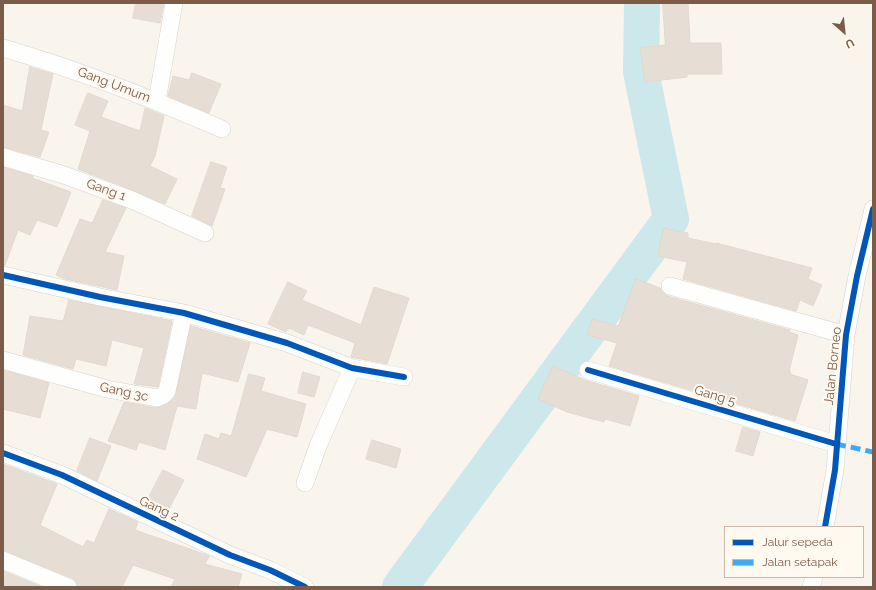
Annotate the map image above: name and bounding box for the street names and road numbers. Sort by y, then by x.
street label: Gang Umum [75,64,153,106]
street label: Gang 1 [84,176,128,204]
street label: Jalan Borneo [821,326,845,406]
street label: Gang 3c [98,379,150,405]
street label: Gang 5 [692,382,738,410]
street label: Gang 2 [137,493,181,525]

